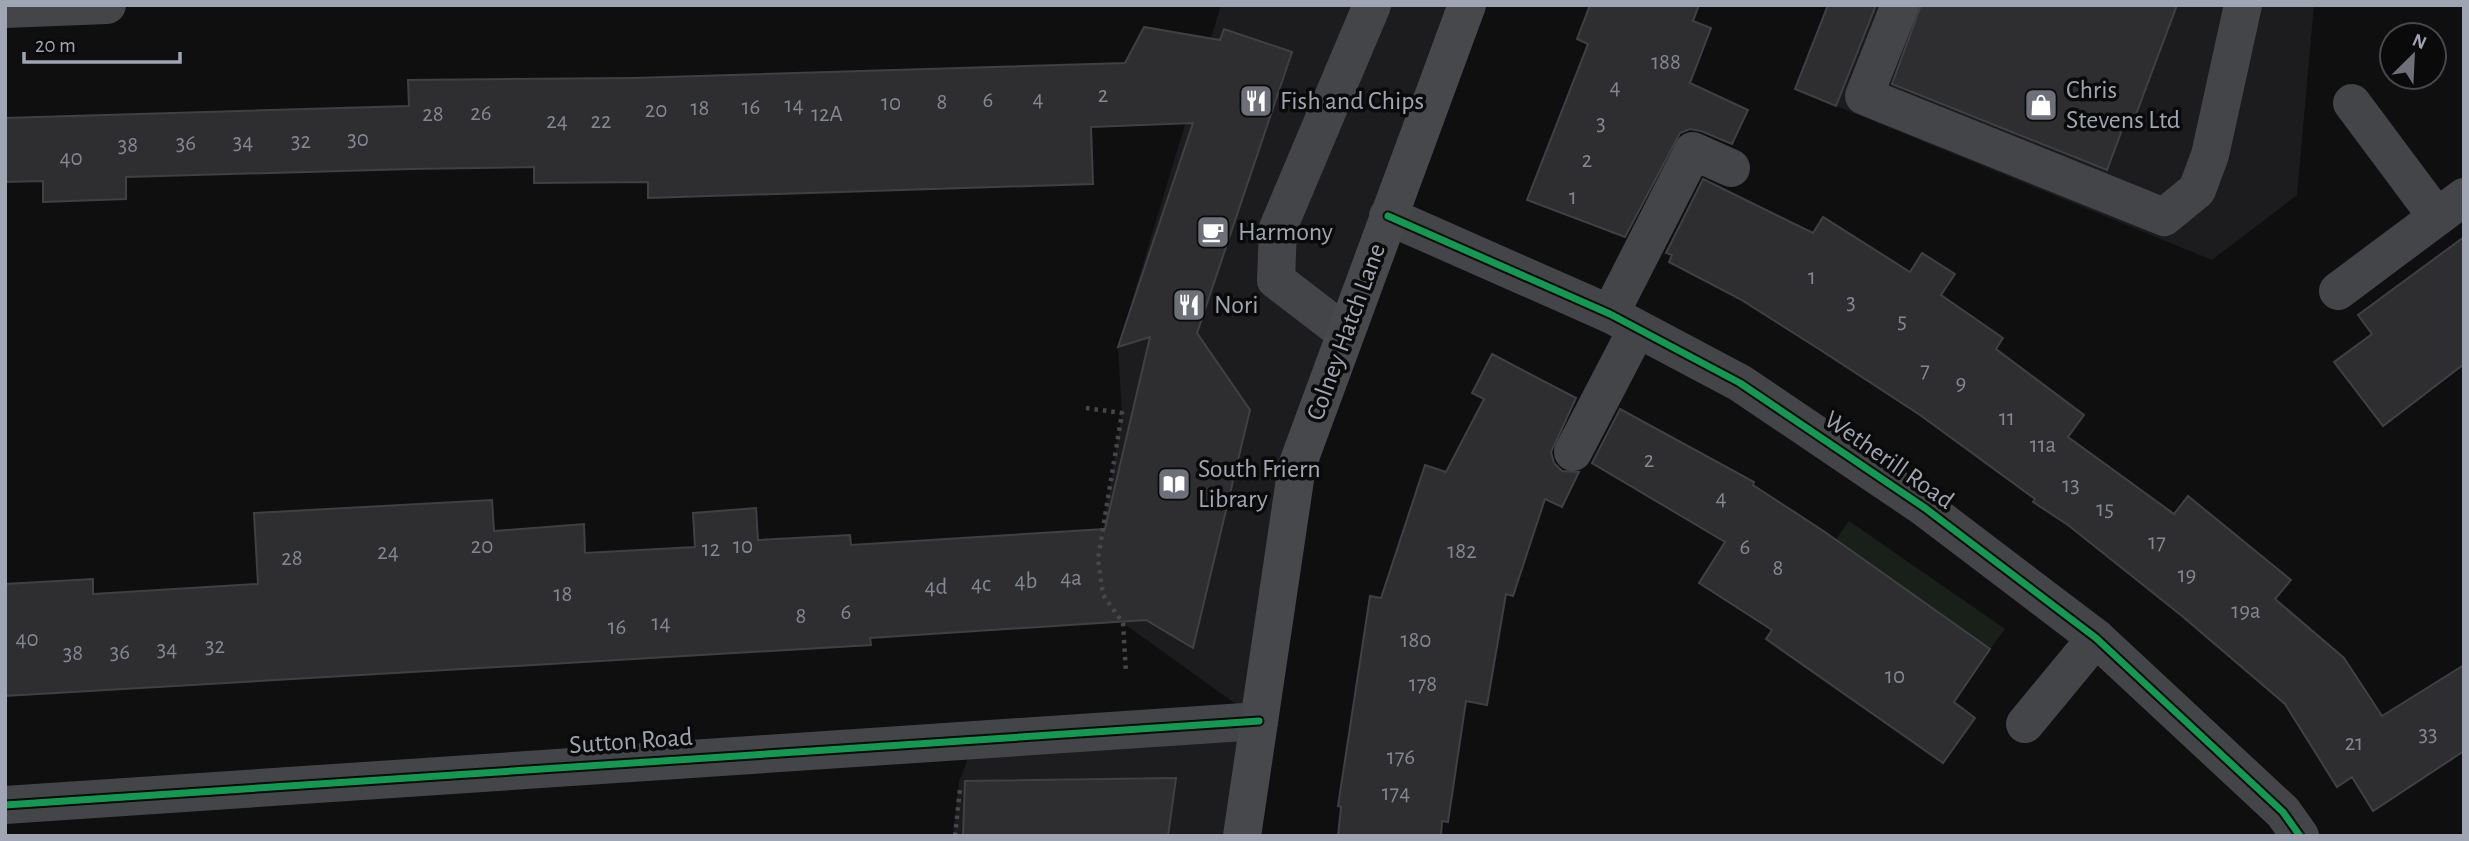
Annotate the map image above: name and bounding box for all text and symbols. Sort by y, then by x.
scale bar [24,21,180,65]
north arrow [2378,21,2448,91]
text: N [2409,30,2429,53]
text: 20 m [35,35,76,56]
house number: 188 [1651,51,1681,74]
house number: 4 [1609,76,1621,99]
place label: Chris Stevens Ltd [2066,77,2180,133]
restaurant icon: Fish and Chips [1237,82,1275,120]
house number: 2 [1098,84,1108,107]
shop icon: Chris Stevens Ltd [2022,86,2060,124]
house number: 4 [1032,88,1044,111]
place label: Fish and Chips [1280,88,1424,114]
house number: 6 [983,89,993,112]
house number: 8 [937,91,947,114]
house number: 10 [881,92,901,115]
house number: 14 [785,94,803,117]
house number: 16 [742,96,760,119]
house number: 18 [691,97,709,120]
house number: 20 [645,99,667,122]
house number: 26 [470,102,492,125]
house number: 28 [422,103,444,126]
house number: 12A [811,103,843,126]
house number: 24 [546,110,568,133]
house number: 22 [591,110,611,133]
house number: 3 [1596,112,1606,135]
house number: 30 [347,128,369,151]
house number: 32 [291,130,311,153]
house number: 34 [233,131,253,154]
house number: 36 [176,132,196,155]
house number: 38 [118,134,138,157]
house number: 40 [59,147,83,170]
house number: 2 [1582,149,1592,172]
house number: 1 [1569,186,1577,209]
cafe icon: Harmony [1194,213,1232,251]
place label: Harmony [1238,219,1333,245]
street label: Colney Hatch Lane [1302,240,1390,424]
house number: 1 [1808,266,1816,289]
restaurant icon: Nori [1170,286,1208,324]
house number: 3 [1846,291,1856,314]
place label: Nori [1214,292,1258,318]
house number: 5 [1897,310,1907,333]
house number: 7 [1920,359,1930,382]
house number: 9 [1956,372,1966,395]
street label: Wetherill Road [1820,406,1958,514]
house number: 11 [1999,407,2015,430]
house number: 11a [2030,434,2056,457]
house number: 2 [1644,449,1654,472]
place label: South Friern Library [1198,456,1321,512]
library icon: South Friern Library [1155,465,1193,503]
house number: 13 [2062,474,2080,497]
house number: 4 [1715,487,1727,510]
house number: 15 [2096,498,2114,521]
house number: 17 [2148,531,2166,554]
house number: 20 [471,535,493,558]
house number: 10 [733,535,753,558]
house number: 6 [1740,536,1750,559]
house number: 12 [702,538,720,561]
house number: 182 [1447,540,1477,563]
house number: 24 [377,541,399,564]
house number: 28 [281,547,303,570]
house number: 8 [1773,557,1783,580]
house number: 19 [2178,564,2196,587]
house number: 4a [1060,567,1082,590]
house number: 4b [1015,570,1037,593]
house number: 4c [971,573,991,596]
house number: 4d [925,576,948,599]
house number: 18 [554,583,572,606]
house number: 19a [2231,600,2261,623]
house number: 6 [841,601,851,624]
house number: 8 [796,605,806,628]
house number: 14 [652,612,670,635]
house number: 16 [608,616,626,639]
house number: 40 [15,628,39,651]
house number: 180 [1401,629,1431,652]
house number: 32 [205,635,225,658]
house number: 34 [157,638,177,661]
house number: 36 [110,641,130,664]
house number: 38 [63,642,83,665]
house number: 10 [1885,665,1905,688]
house number: 178 [1409,673,1437,696]
house number: 33 [2419,723,2437,746]
street label: Sutton Road [568,724,694,758]
house number: 21 [2345,732,2363,755]
house number: 176 [1387,746,1415,769]
house number: 174 [1382,782,1410,805]

